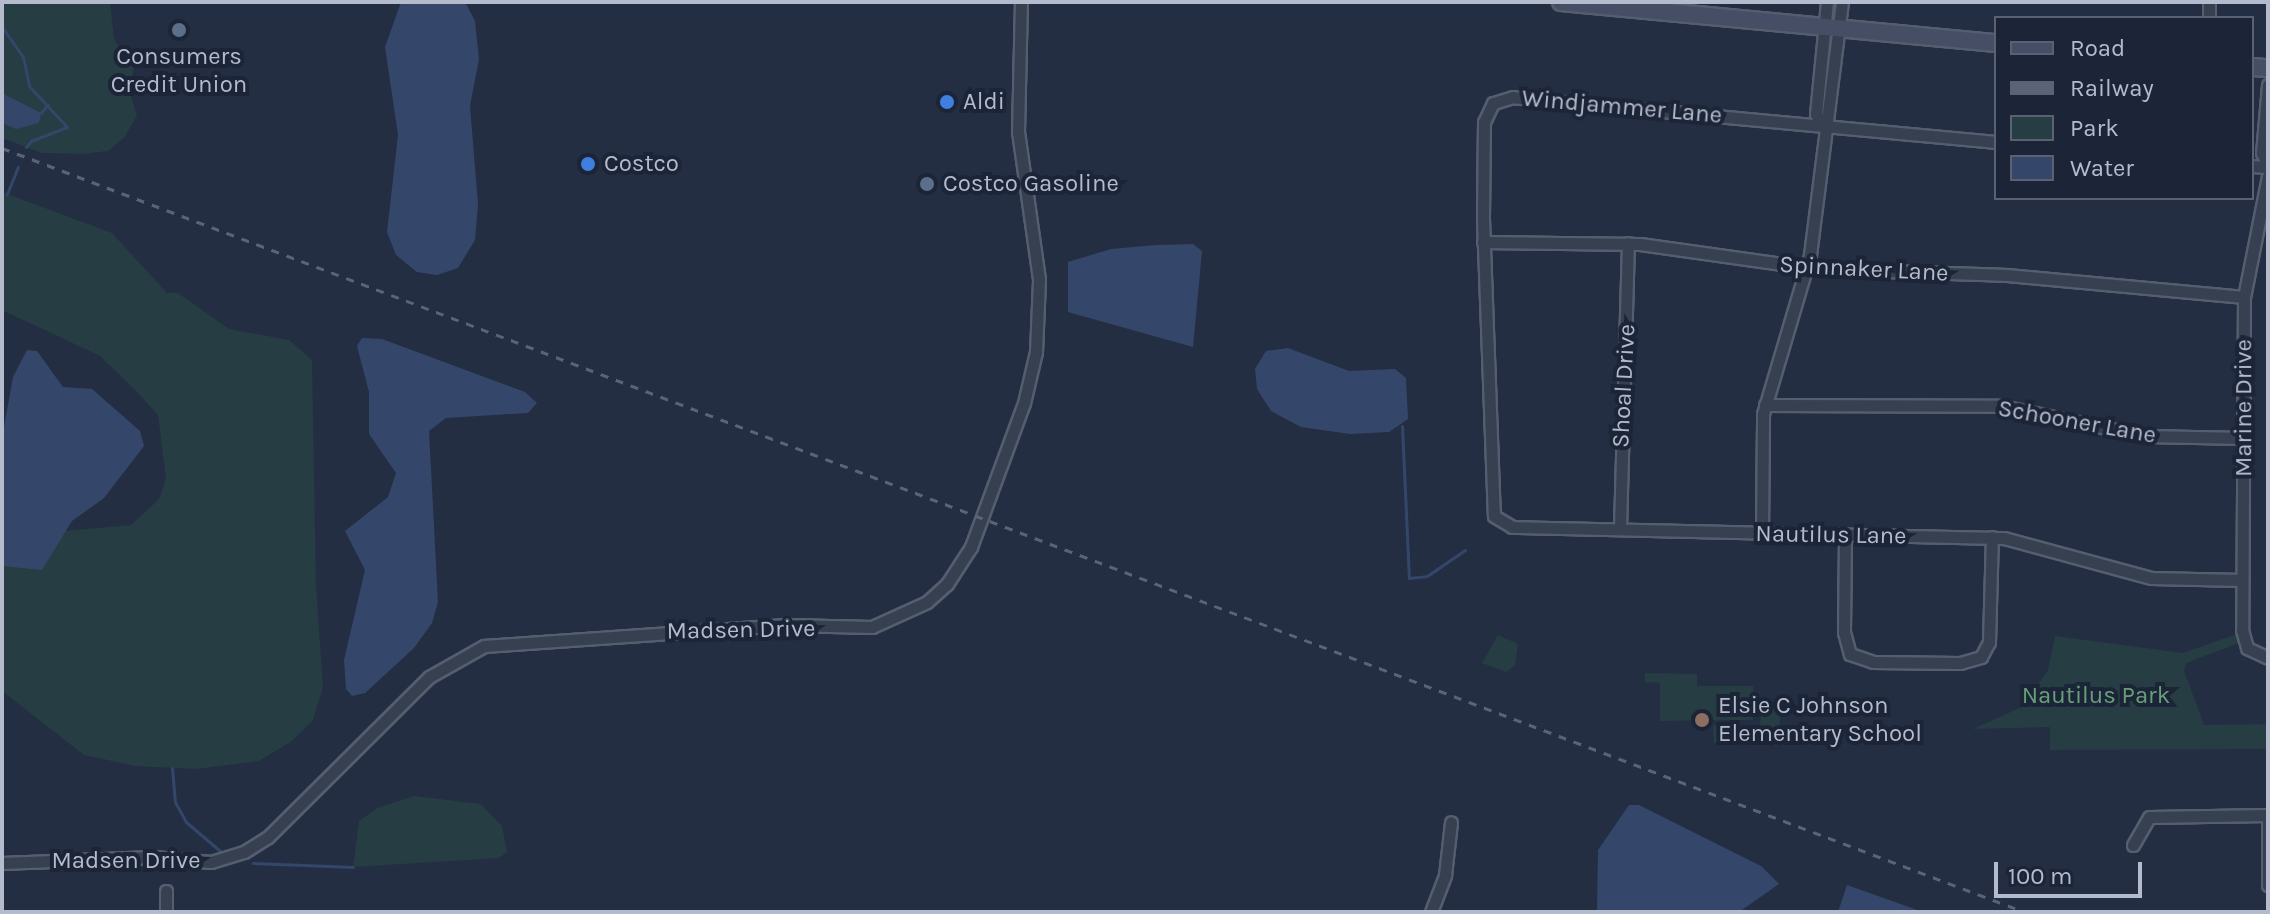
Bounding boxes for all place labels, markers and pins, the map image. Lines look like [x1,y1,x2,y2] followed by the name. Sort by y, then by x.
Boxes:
[170,21,188,39] marker: Consumers Credit Union
[111,43,247,99] place label: Consumers Credit Union
[963,88,1005,116] place label: Aldi
[938,93,956,111] marker: Aldi
[604,150,679,178] place label: Costco
[579,155,597,173] marker: Costco
[943,170,1119,198] place label: Costco Gasoline
[918,175,936,193] marker: Costco Gasoline
[1718,692,1922,748] place label: Elsie C Johnson Elementary School
[1693,711,1711,729] marker: Elsie C Johnson Elementary School

